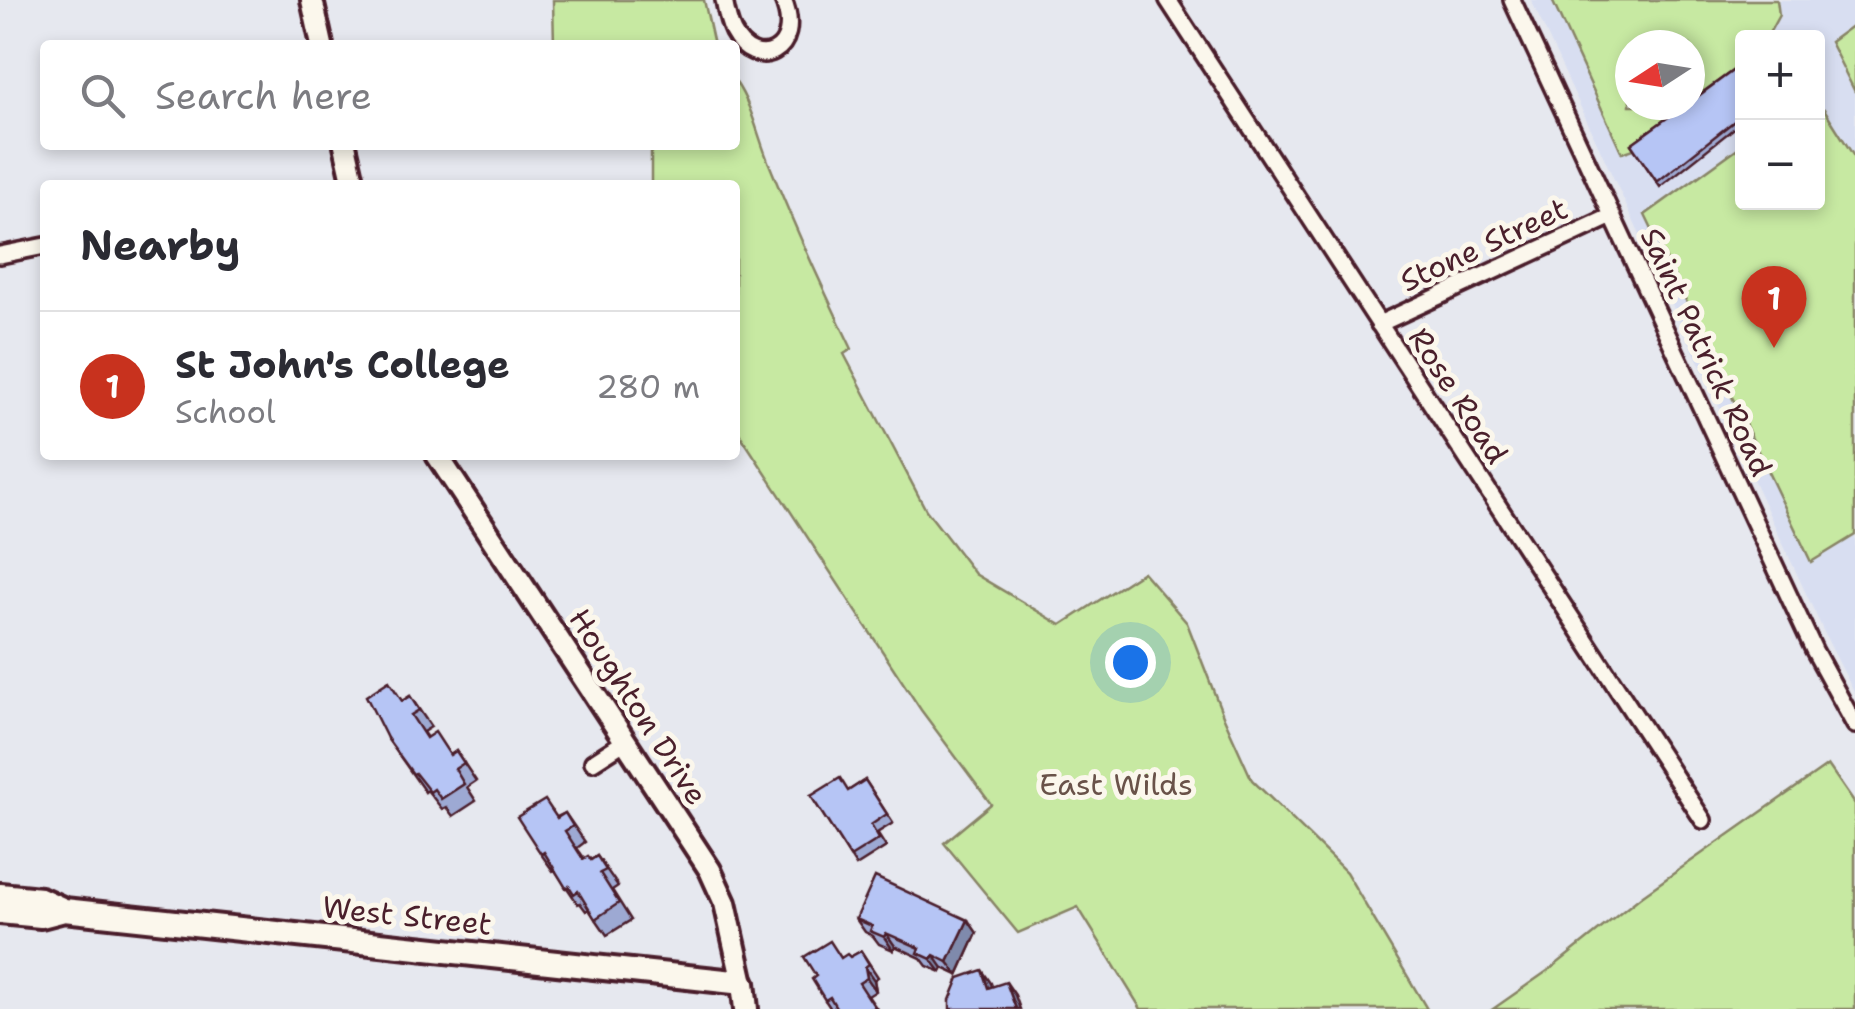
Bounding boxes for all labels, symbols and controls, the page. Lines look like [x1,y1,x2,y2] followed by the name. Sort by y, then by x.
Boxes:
[1615,30,1705,120] north arrow
[1735,30,1825,210] map controls
[1735,30,1825,120] button: +
[40,40,740,150] search box
[75,68,130,123] icon: search
[155,70,372,121] text: Search here
[1735,120,1825,210] button: −
[1393,188,1574,301] street label: Stone Street
[80,217,240,273] text: Nearby
[1631,221,1782,483] street label: Saint Patrick Road
[1742,266,1806,348] pin: 1
[1399,320,1518,472] street label: Rose Road
[175,339,510,390] text: St John's College
[105,365,120,408] text: 1
[596,365,700,408] text: 280 m
[175,390,276,433] text: School
[560,601,717,813] street label: Houghton Drive
[1105,637,1156,688] your location
[1039,764,1193,805] park label: East Wilds
[320,886,494,945] street label: West Street

